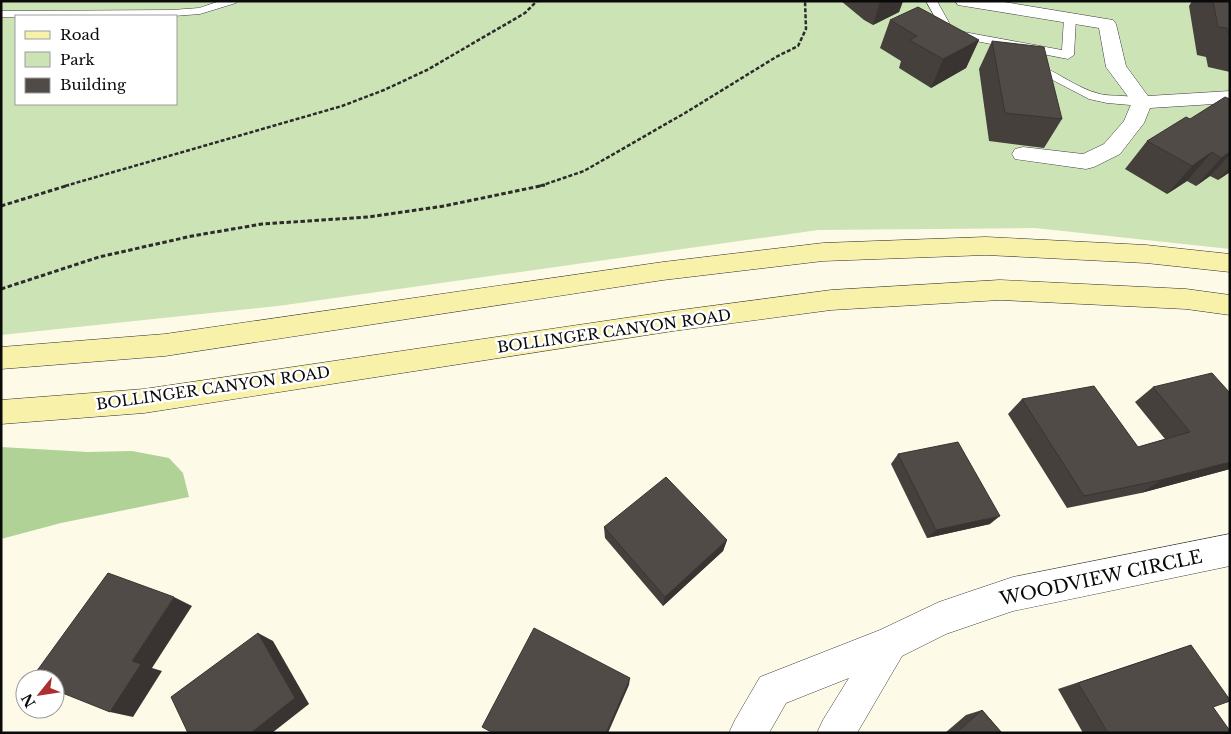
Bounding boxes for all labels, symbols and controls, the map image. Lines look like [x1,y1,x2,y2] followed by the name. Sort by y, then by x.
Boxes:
[15,15,178,105] legend
[60,25,100,44] text: Road
[60,50,96,69] text: Park
[60,75,127,94] text: Building
[496,305,732,357] street label: BOLLINGER CANYON ROAD
[95,362,331,414] street label: BOLLINGER CANYON ROAD
[997,546,1204,610] street label: WOODVIEW CIRCLE
[15,669,65,719] north arrow
[18,690,40,711] text: N

